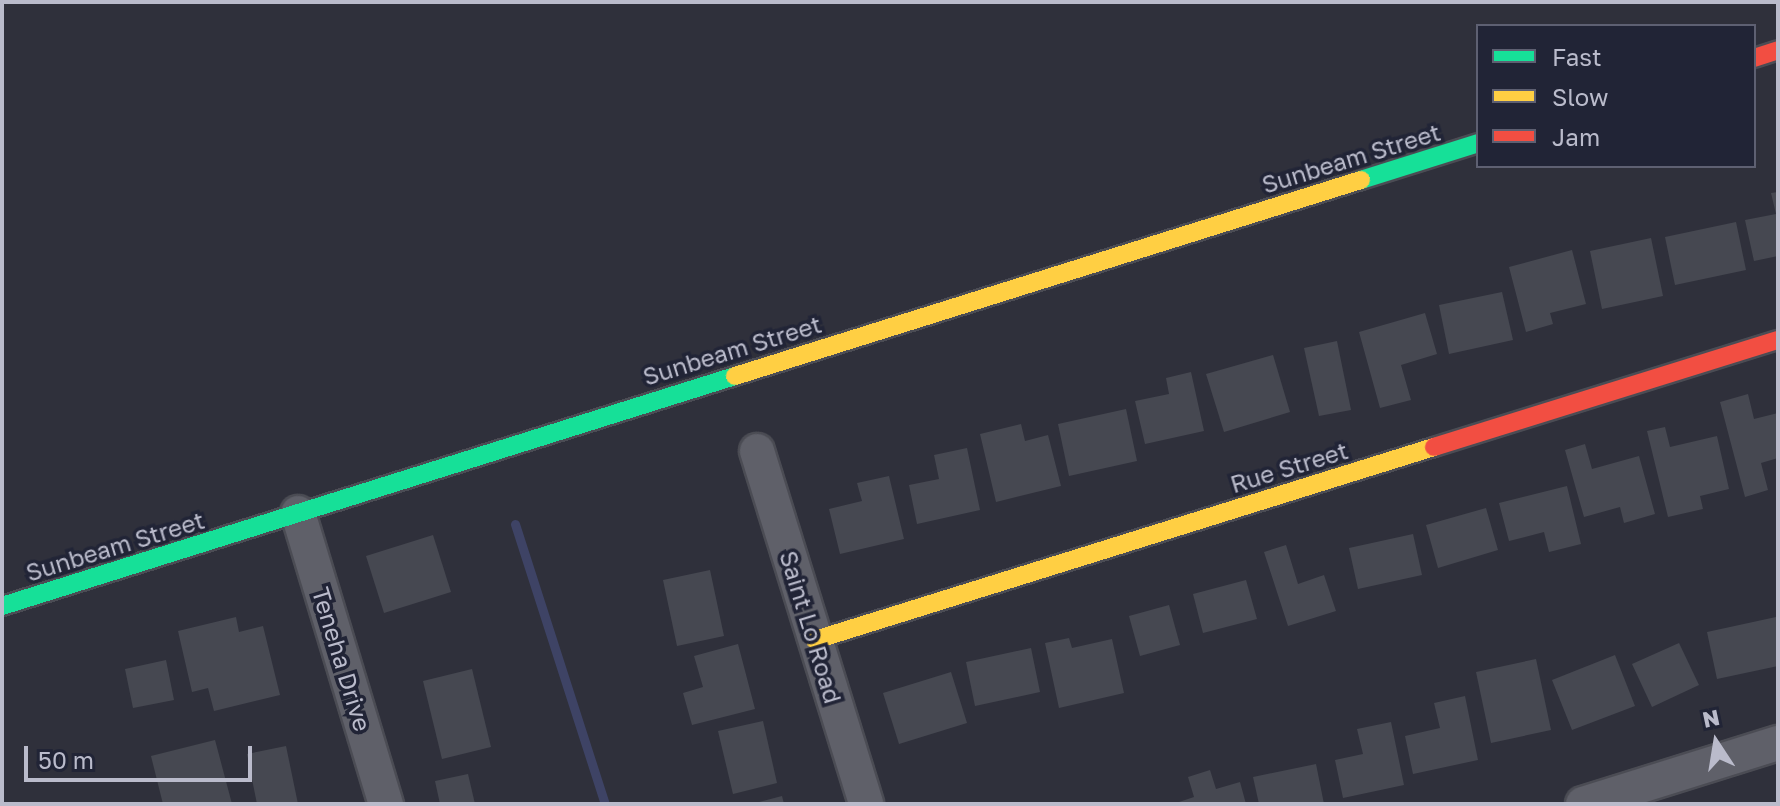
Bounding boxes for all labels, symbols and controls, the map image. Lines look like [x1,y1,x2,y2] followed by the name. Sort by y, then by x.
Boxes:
[1476,24,1756,168] legend
[1552,42,1602,71] text: Fast
[1552,82,1608,111] text: Slow
[1258,117,1444,199] street label: Sunbeam Street
[1552,122,1600,151] text: Jam
[639,309,825,391] street label: Sunbeam Street
[1227,435,1351,499] street label: Rue Street
[22,505,208,587] street label: Sunbeam Street
[774,547,848,707] street label: Saint Lo Road
[306,583,378,735] street label: Teneha Drive
[1676,702,1756,782] north arrow
[1700,703,1722,733] text: N
[28,730,256,780] scale bar
[38,745,94,774] text: 50 m

